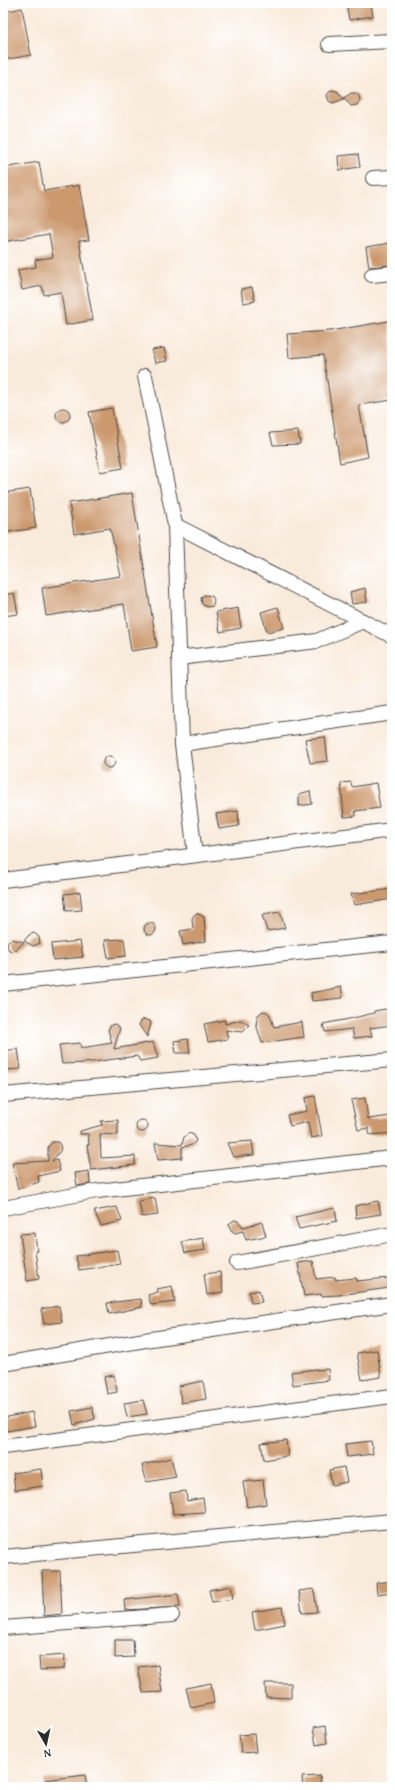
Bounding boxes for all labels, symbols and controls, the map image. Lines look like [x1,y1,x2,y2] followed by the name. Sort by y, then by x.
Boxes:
[26,1724,66,1764] north arrow
[42,1745,52,1762] text: N

